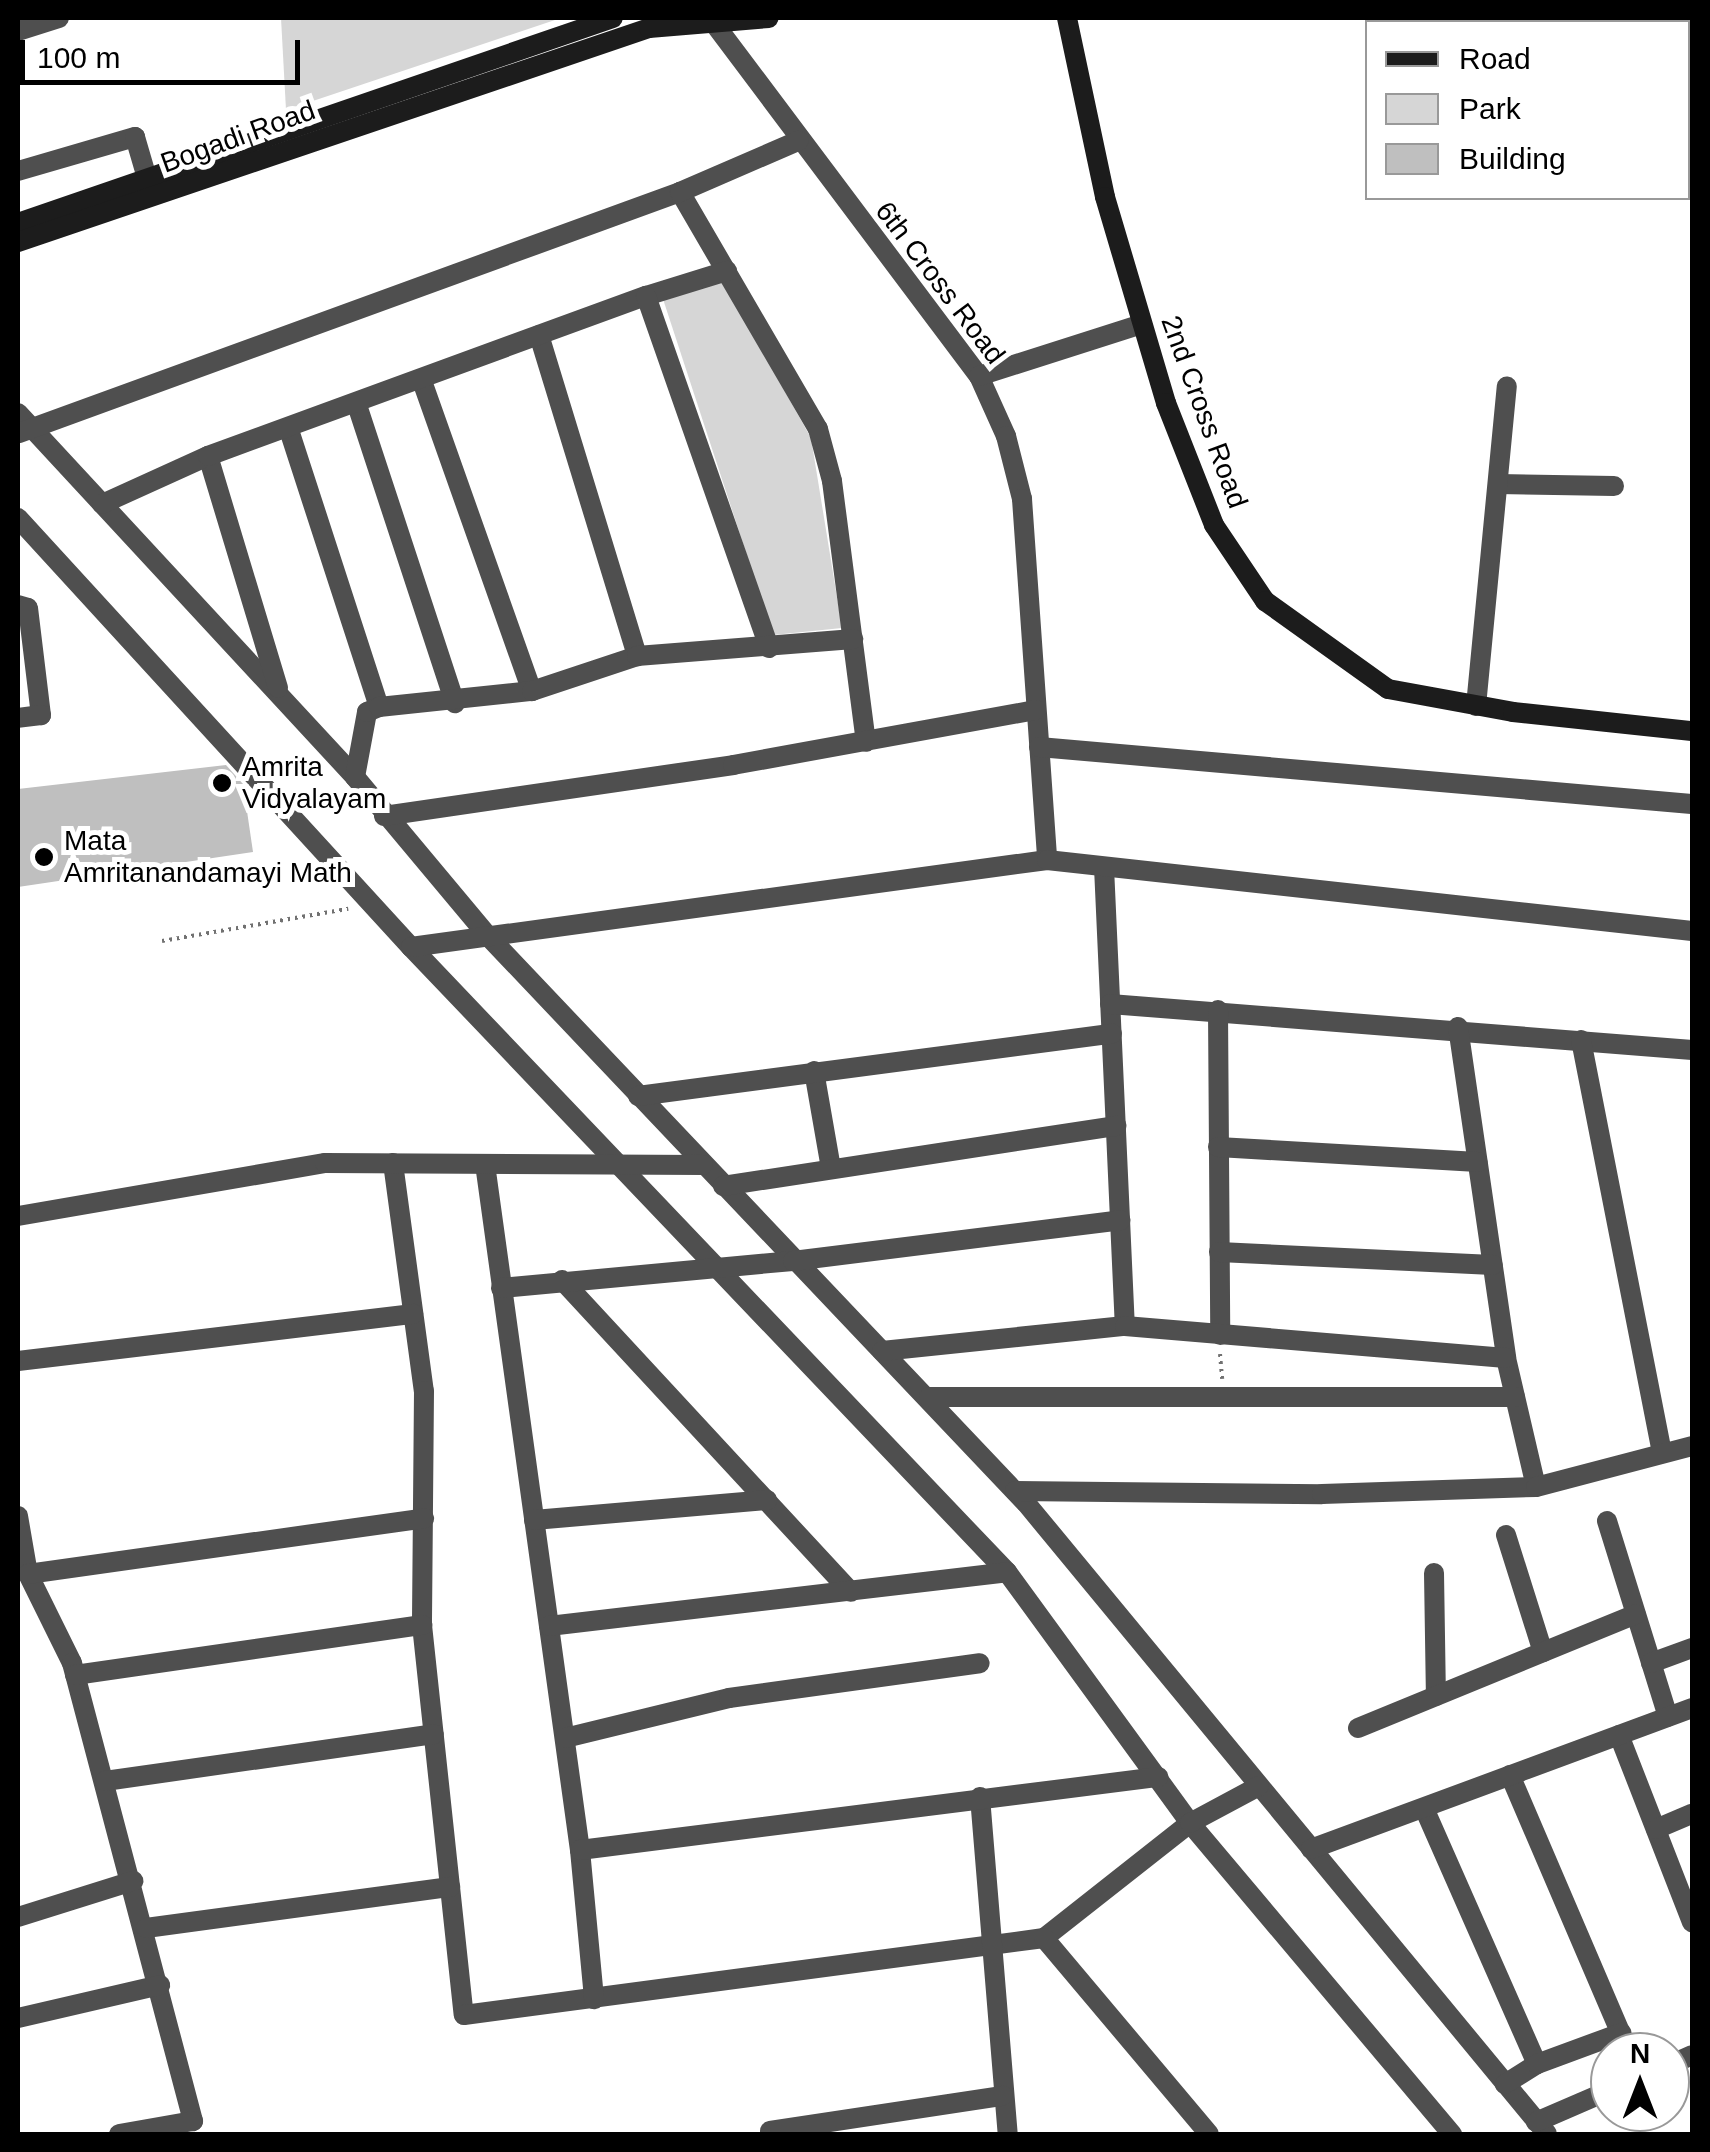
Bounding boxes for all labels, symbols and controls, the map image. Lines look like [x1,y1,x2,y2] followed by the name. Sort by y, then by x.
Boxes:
[25,20,305,82] scale bar
[1365,20,1690,200] legend
[37,41,120,74] text: 100 m
[1459,42,1531,75] text: Road
[1459,92,1521,125] text: Park
[156,94,320,180] street label: Bogadi Road
[1459,142,1566,175] text: Building
[868,195,1012,371] street label: 6th Cross Road
[1154,311,1254,513] street label: 2nd Cross Road
[242,750,386,816] place label: Amrita Vidyalayam
[211,772,233,794] marker: Amrita Vidyalayam
[64,824,352,890] place label: Mata Amritanandamayi Math
[33,846,55,868] marker: Mata Amritanandamayi Math
[1590,2032,1690,2132] north arrow
[1630,2038,1650,2069] text: N

